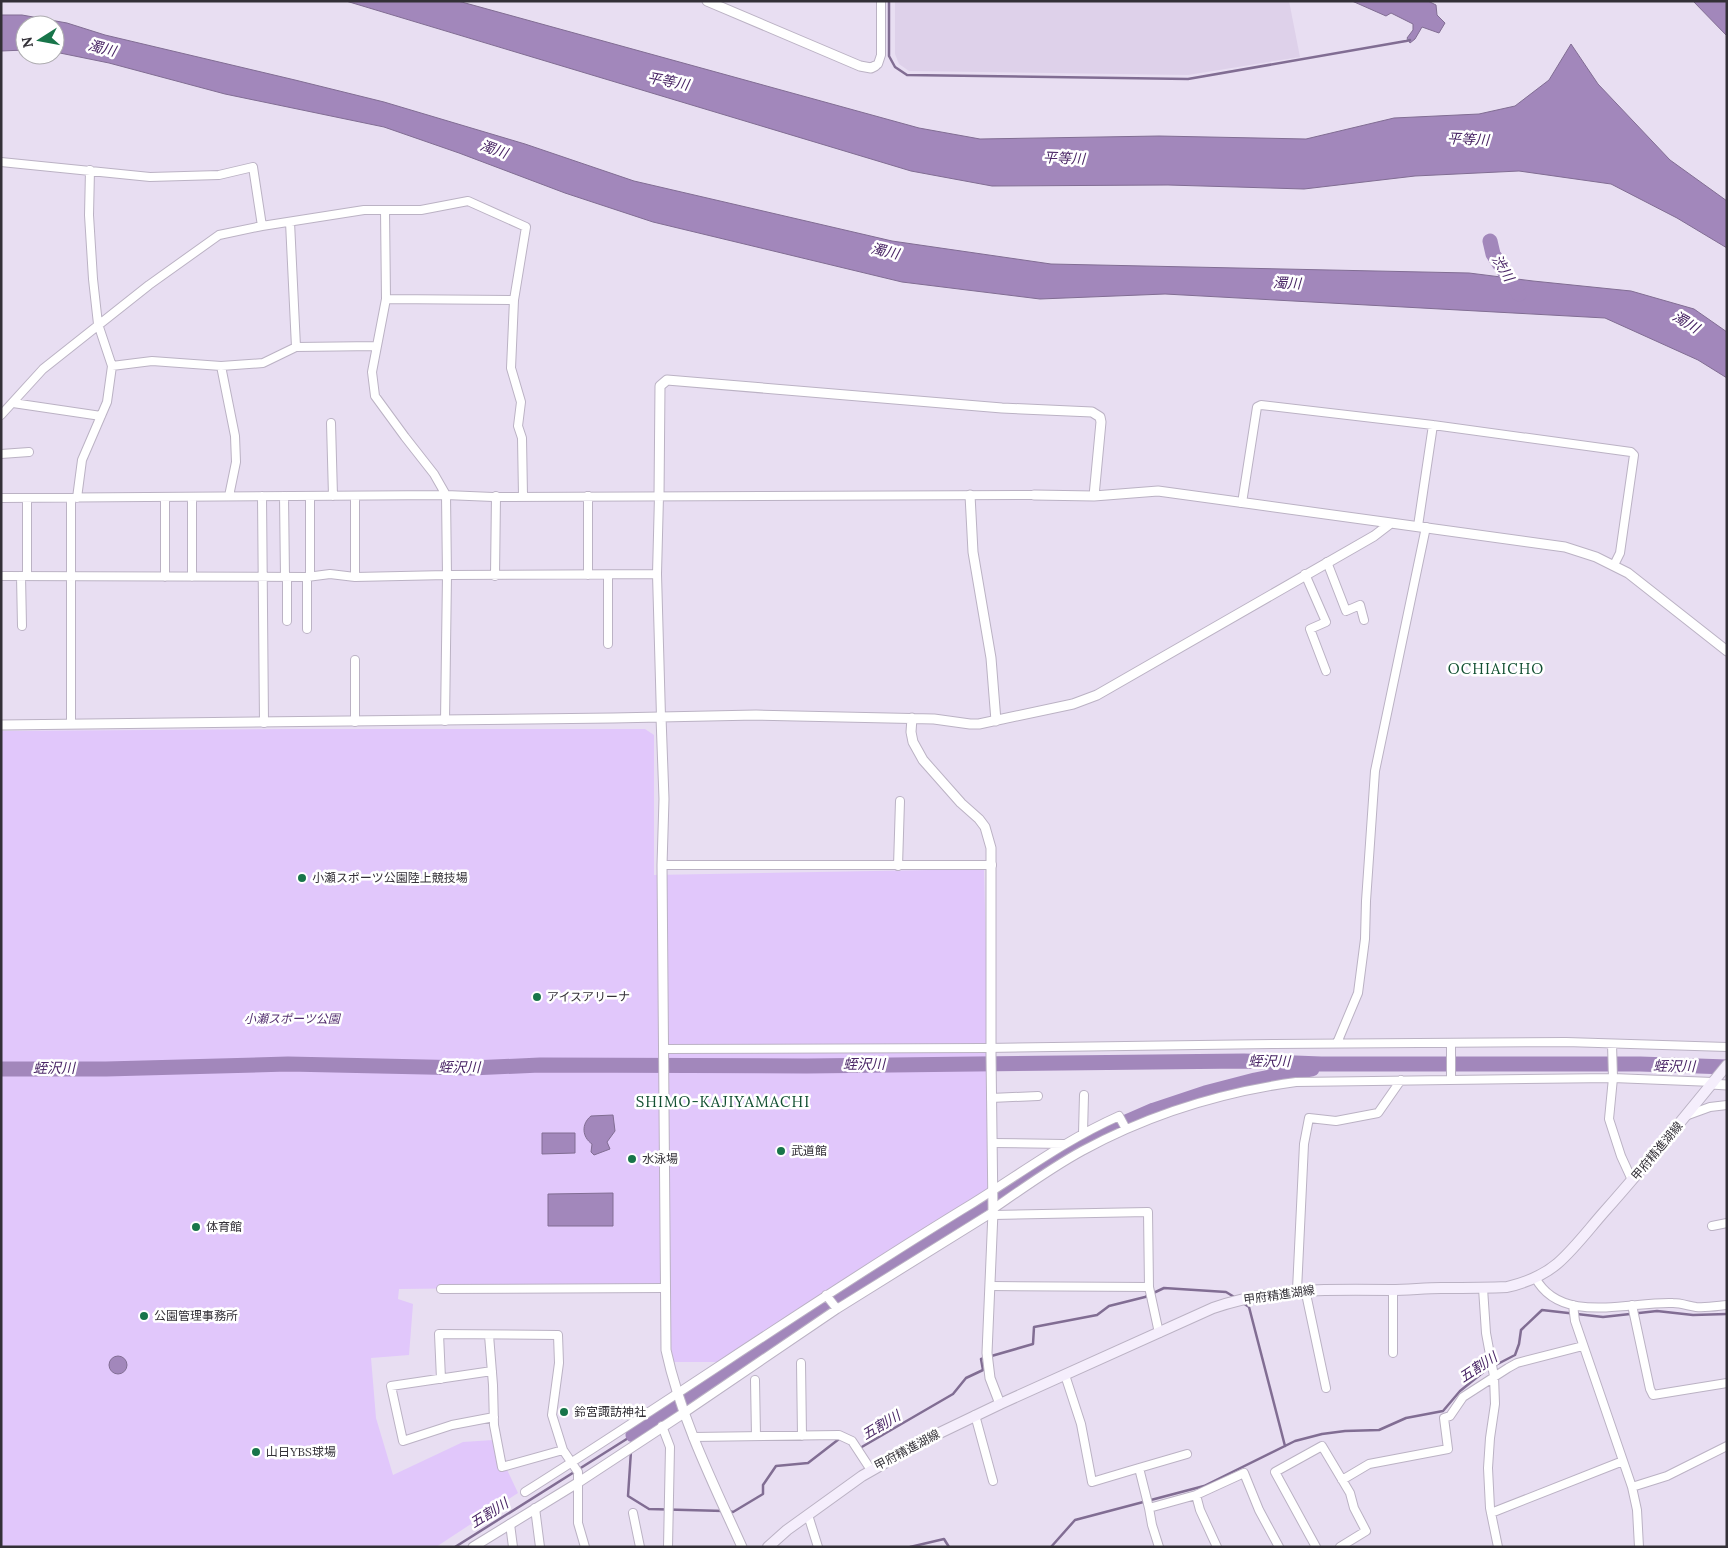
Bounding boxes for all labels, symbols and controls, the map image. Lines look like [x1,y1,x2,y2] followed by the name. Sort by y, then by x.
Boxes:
[15,15,65,65] north arrow
[17,35,37,50] text: N
[86,36,120,61] water label: 濁川
[646,68,692,94] water label: 平等川
[1447,129,1491,149] water label: 平等川
[478,136,512,163] water label: 濁川
[1043,148,1087,168] water label: 平等川
[869,239,903,263] water label: 濁川
[1488,251,1519,286] water label: 渋川
[1273,274,1303,293] water label: 濁川
[1669,307,1704,338] water label: 濁川
[1448,659,1544,678] district label: OCHIAICHO
[312,870,468,885] place label: 小瀬スポーツ公園陸上競技場
[296,872,308,884] marker: 小瀬スポーツ公園陸上競技場
[547,989,630,1004] place label: アイスアリーナ
[531,991,543,1003] marker: アイスアリーナ
[244,1011,342,1026] park label: 小瀬スポーツ公園
[1248,1052,1292,1070] water label: 蛭沢川
[843,1055,887,1073] water label: 蛭沢川
[1653,1057,1697,1075] water label: 蛭沢川
[438,1058,482,1076] water label: 蛭沢川
[33,1059,77,1077] water label: 蛭沢川
[636,1092,810,1111] district label: SHIMO-KAJIYAMACHI
[1628,1118,1686,1183] street label: 甲府精進湖線
[791,1143,827,1158] place label: 武道館
[775,1145,787,1157] marker: 武道館
[642,1151,678,1166] place label: 水泳場
[626,1153,638,1165] marker: 水泳場
[206,1219,242,1234] place label: 体育館
[190,1221,202,1233] marker: 体育館
[1242,1282,1316,1307] street label: 甲府精進湖線
[154,1308,238,1323] place label: 公園管理事務所
[138,1310,150,1322] marker: 公園管理事務所
[1455,1347,1502,1386] water label: 五割川
[574,1404,646,1419] place label: 鈴宮諏訪神社
[858,1405,905,1444] water label: 五割川
[558,1406,570,1418] marker: 鈴宮諏訪神社
[871,1426,942,1473] street label: 甲府精進湖線
[266,1444,336,1459] place label: 山日YBS球場
[250,1446,262,1458] marker: 山日YBS球場
[466,1493,513,1532] water label: 五割川

